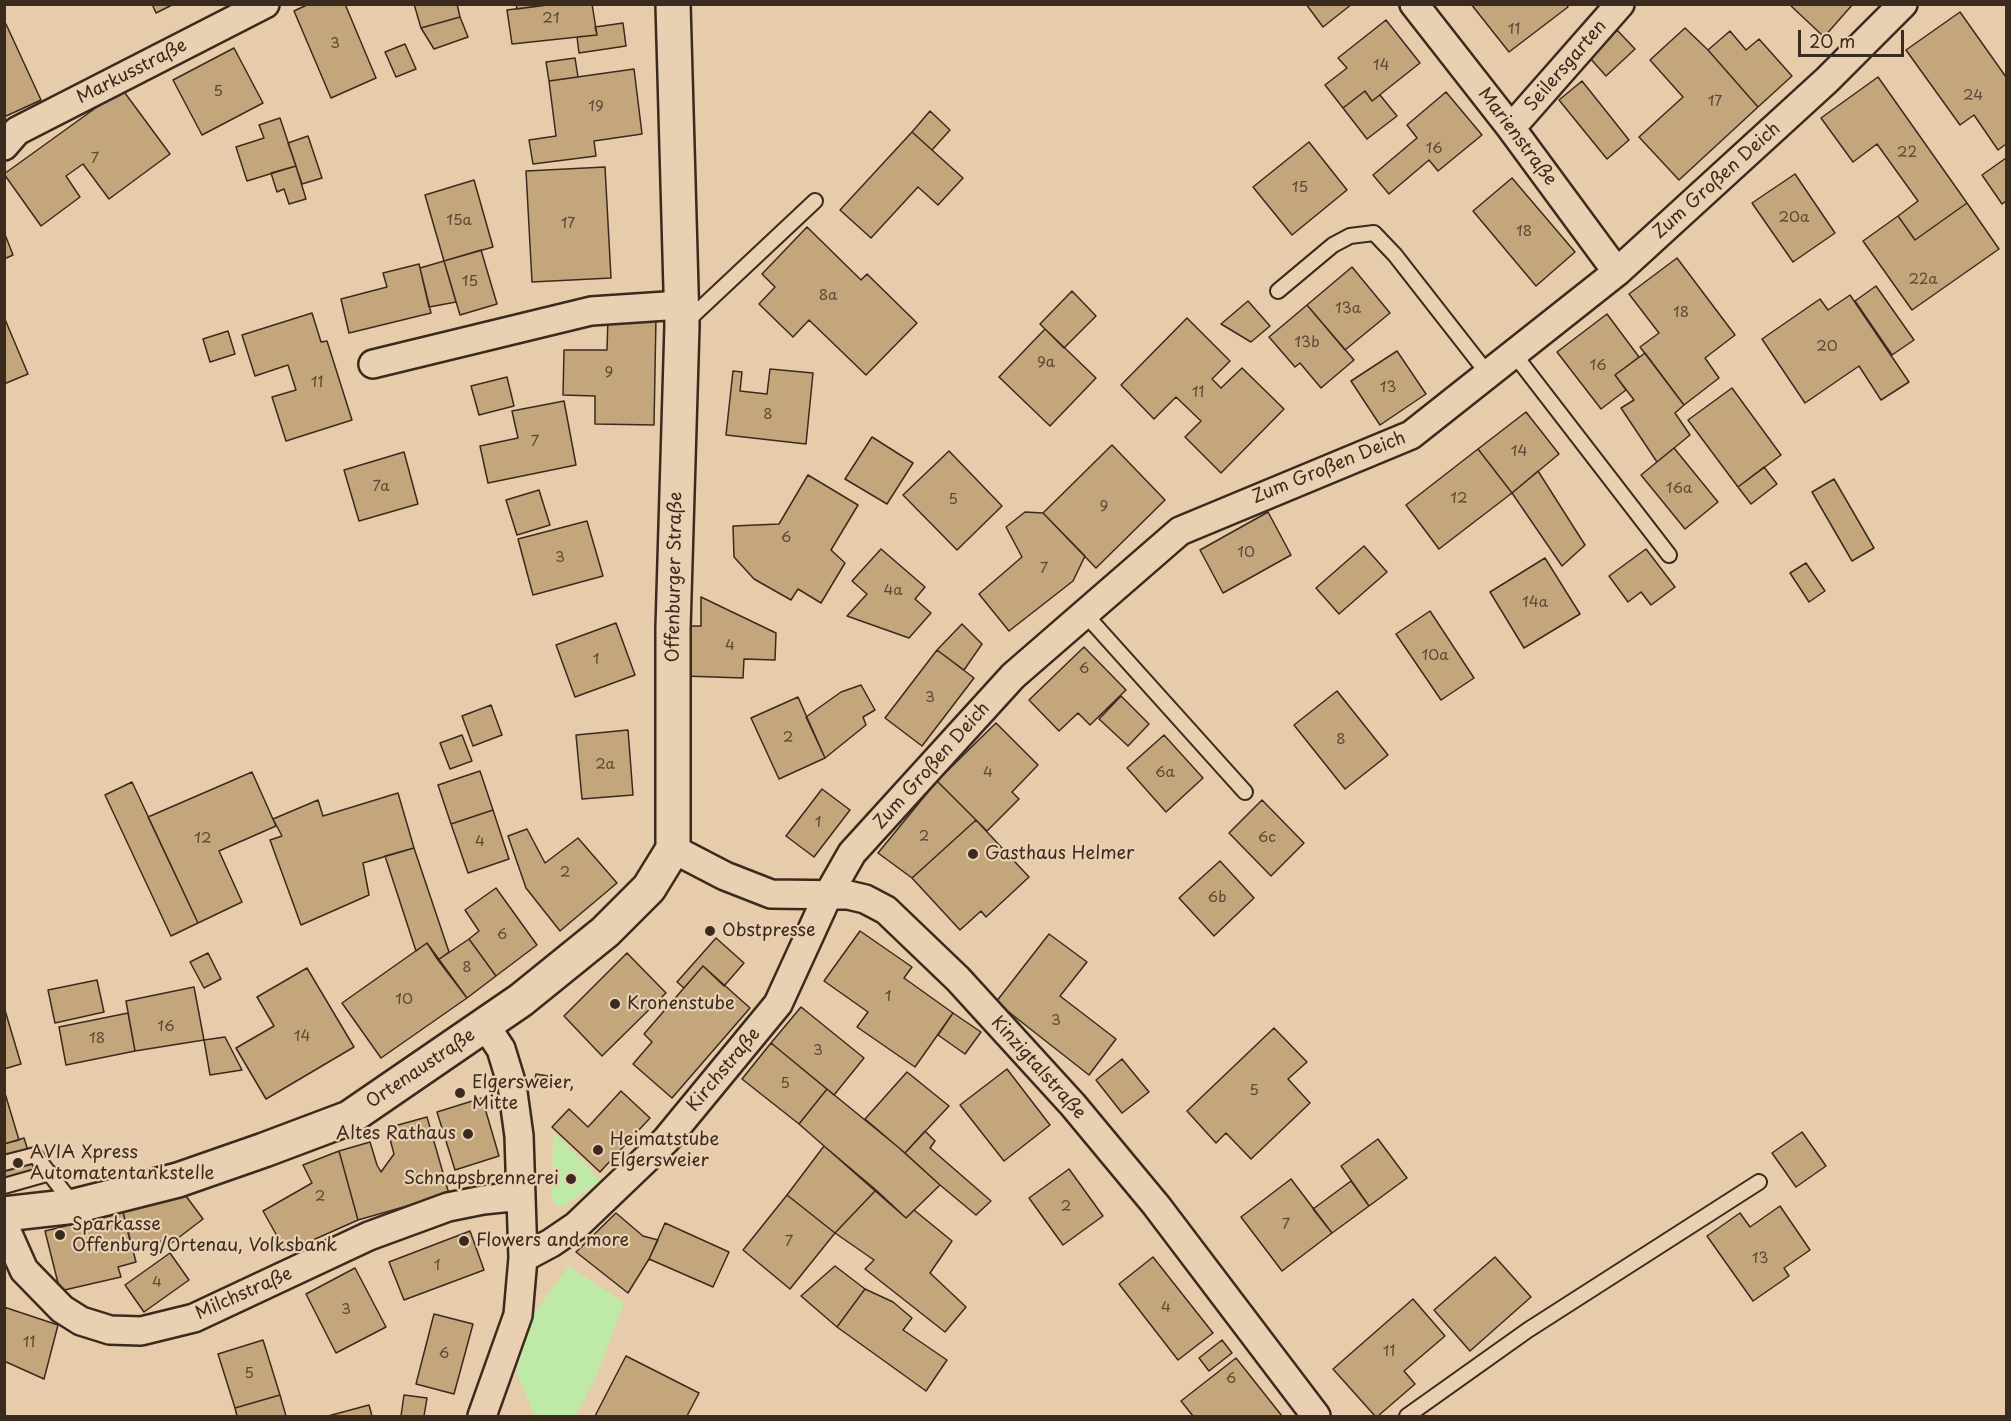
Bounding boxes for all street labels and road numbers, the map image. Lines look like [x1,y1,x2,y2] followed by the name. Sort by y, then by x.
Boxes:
[1521,16,1611,116] street label: Seilersgarten
[73,35,191,109] street label: Markusstraße
[1473,84,1561,190] street label: Marienstraße
[1649,118,1785,244] street label: Zum Großen Deich
[1249,427,1409,509] street label: Zum Großen Deich
[663,491,687,663] street label: Offenburger Straße
[869,698,995,834] street label: Zum Großen Deich
[986,1012,1090,1124] street label: Kinzigtalstraße
[683,1024,765,1116] street label: Kirchstraße
[362,1025,480,1113] street label: Ortenaustraße
[192,1263,296,1325] street label: Milchstraße

